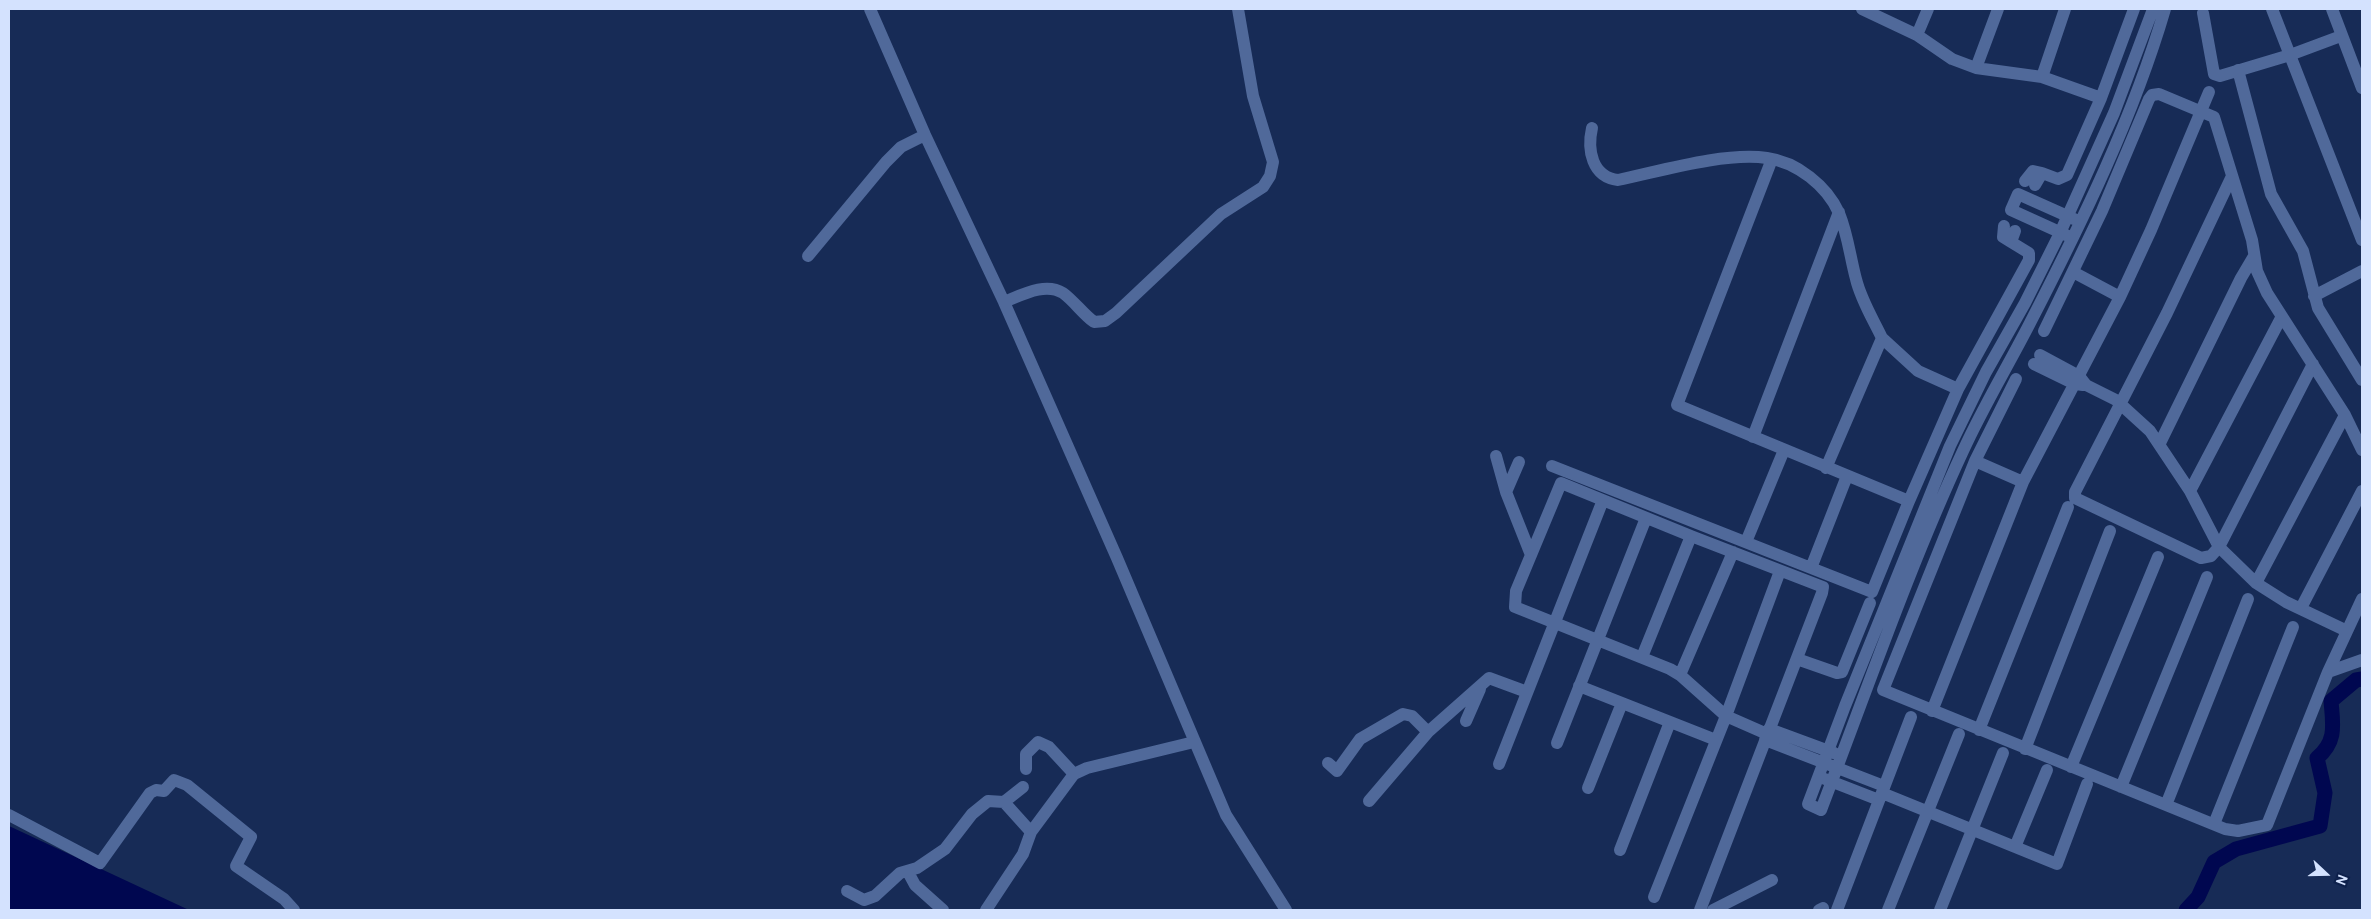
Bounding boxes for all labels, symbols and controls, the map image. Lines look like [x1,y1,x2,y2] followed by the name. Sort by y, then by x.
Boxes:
[2301,849,2351,899] north arrow
[2331,872,2350,887] text: N

